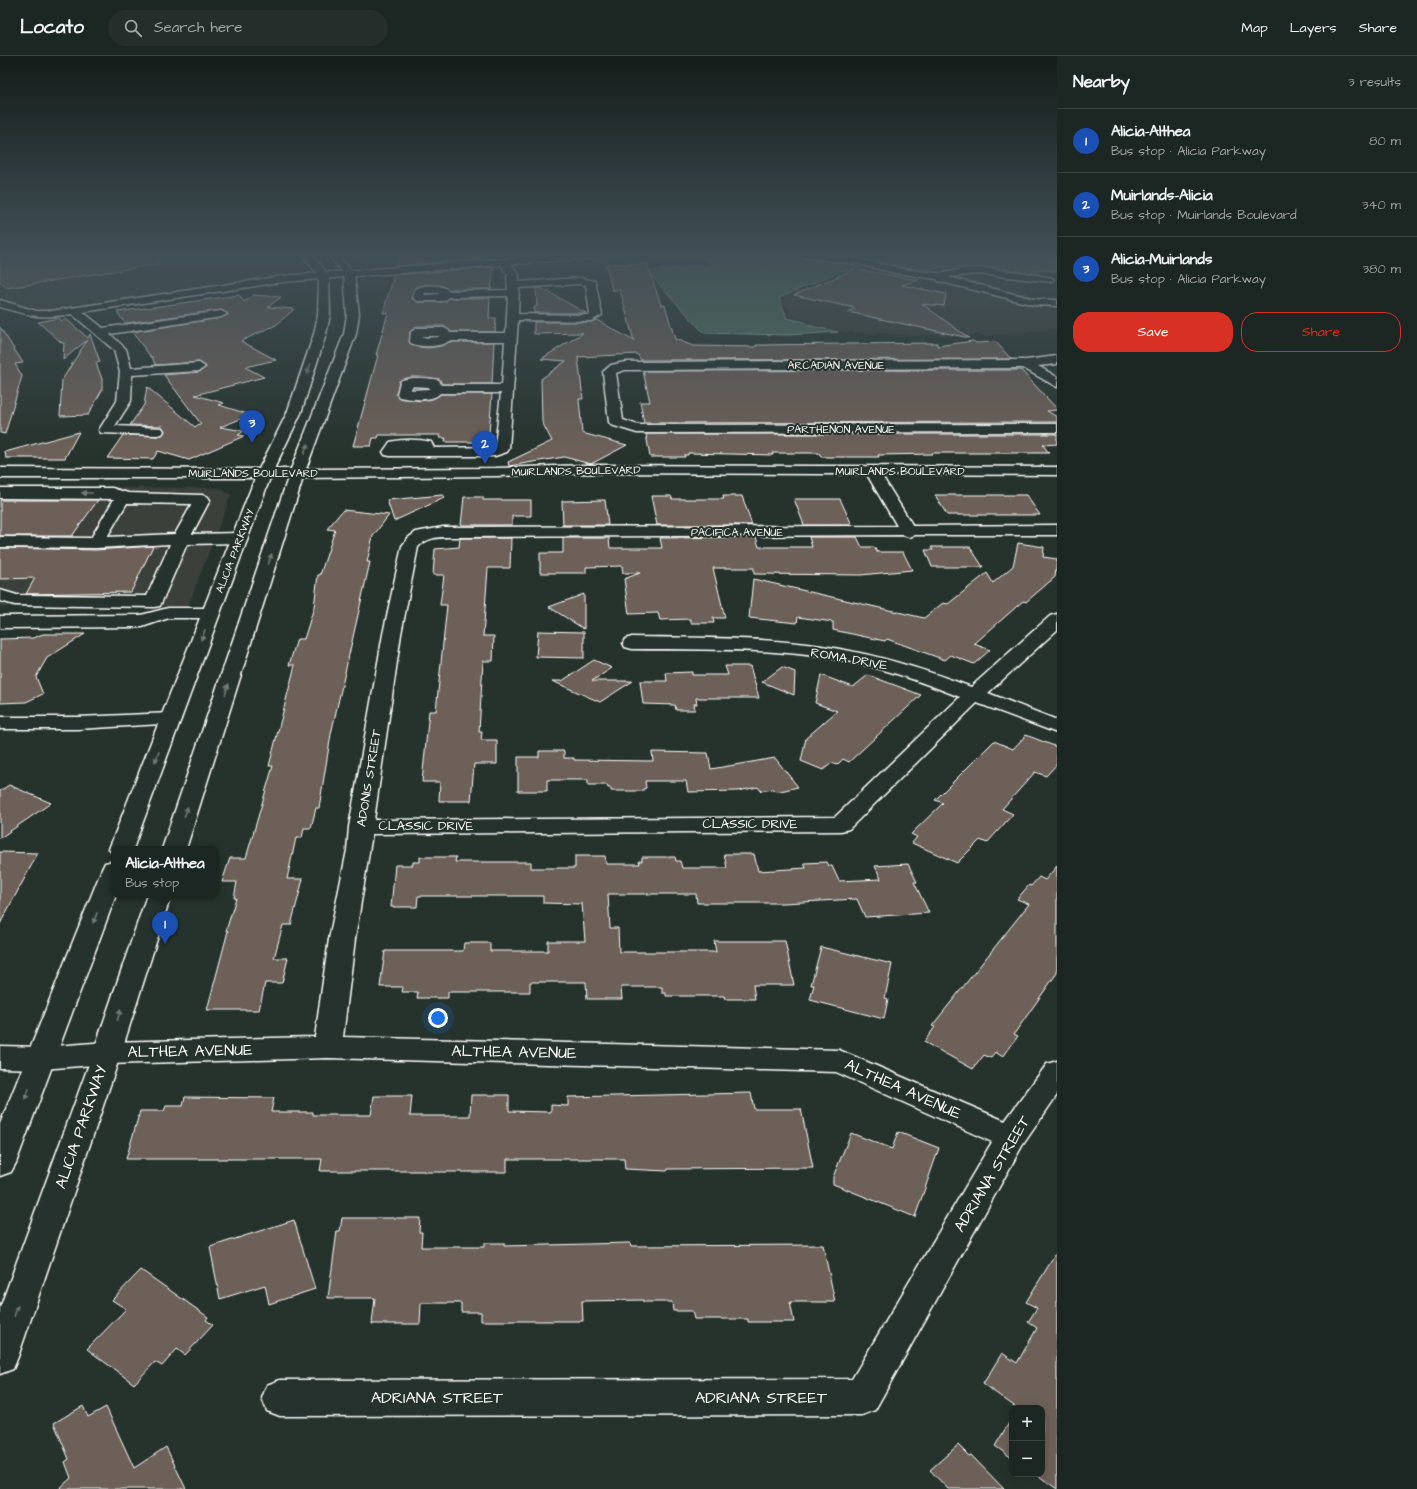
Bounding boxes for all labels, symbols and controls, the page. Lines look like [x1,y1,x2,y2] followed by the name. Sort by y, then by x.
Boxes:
[108,10,388,46] search box
[20,14,84,41] text: Locato
[122,17,144,39] icon: search
[154,17,242,38] text: Search here
[1241,18,1268,38] text: Map
[1290,18,1337,38] text: Layers
[1359,18,1397,38] text: Share
[1073,70,1130,94] text: Nearby
[1348,73,1401,91] text: 3 results
[1111,121,1191,142] text: Alicia-Althea
[1085,132,1087,150] text: 1
[1369,132,1401,150] text: 80 m
[1111,142,1266,160] text: Bus stop · Alicia Parkway
[1111,185,1213,206] text: Muirlands-Alicia
[1082,196,1090,214] text: 2
[1362,196,1401,214] text: 340 m
[1111,206,1297,224] text: Bus stop · Muirlands Boulevard
[1111,249,1213,270] text: Alicia-Muirlands
[1083,260,1089,278] text: 3
[1362,260,1401,278] text: 380 m
[1111,270,1266,288] text: Bus stop · Alicia Parkway
[1073,312,1233,352] button: Save
[1241,312,1401,352] button: Share
[788,358,885,373] street label: ARCADIAN AVENUE
[305,363,311,375] one-way arrow
[239,410,265,443] pin: 3
[787,422,895,437] street label: PARTHENON AVENUE
[472,431,498,464] pin: 2
[304,442,310,454] one-way arrow
[511,462,641,480] street label: MUIRLANDS BOULEVARD
[835,464,965,479] street label: MUIRLANDS BOULEVARD
[188,466,318,481] street label: MUIRLANDS BOULEVARD
[80,490,93,496] one-way arrow
[212,507,258,595] street label: ALICIA PARKWAY
[691,525,784,540] street label: PACIFICA AVENUE
[267,552,273,564] one-way arrow
[199,630,205,642] one-way arrow
[809,643,889,675] street label: ROMA DRIVE
[224,682,230,694] one-way arrow
[352,727,386,828] street label: ADONIS STREET
[153,751,159,763] one-way arrow
[184,806,190,818] one-way arrow
[702,815,798,833] street label: CLASSIC DRIVE
[378,817,474,835] street label: CLASSIC DRIVE
[111,846,219,898] popup
[125,853,205,874] text: Alicia-Althea
[125,874,179,892] text: Bus stop
[152,911,178,944] pin: 1
[92,913,98,925] one-way arrow
[428,1008,448,1028] your location
[116,1009,122,1021] one-way arrow
[127,1039,253,1063] street label: ALTHEA AVENUE
[451,1040,577,1064] street label: ALTHEA AVENUE
[841,1053,965,1125] street label: ALTHEA AVENUE
[50,1062,113,1192] street label: ALICIA PARKWAY
[24,1089,30,1101] one-way arrow
[949,1112,1035,1236] street label: ADRIANA STREET
[13,1305,19,1317] one-way arrow
[371,1387,503,1409] street label: ADRIANA STREET
[695,1387,827,1409] street label: ADRIANA STREET
[1009,1405,1045,1477] map controls
[1009,1405,1045,1441] button: +
[1009,1441,1045,1477] button: −

